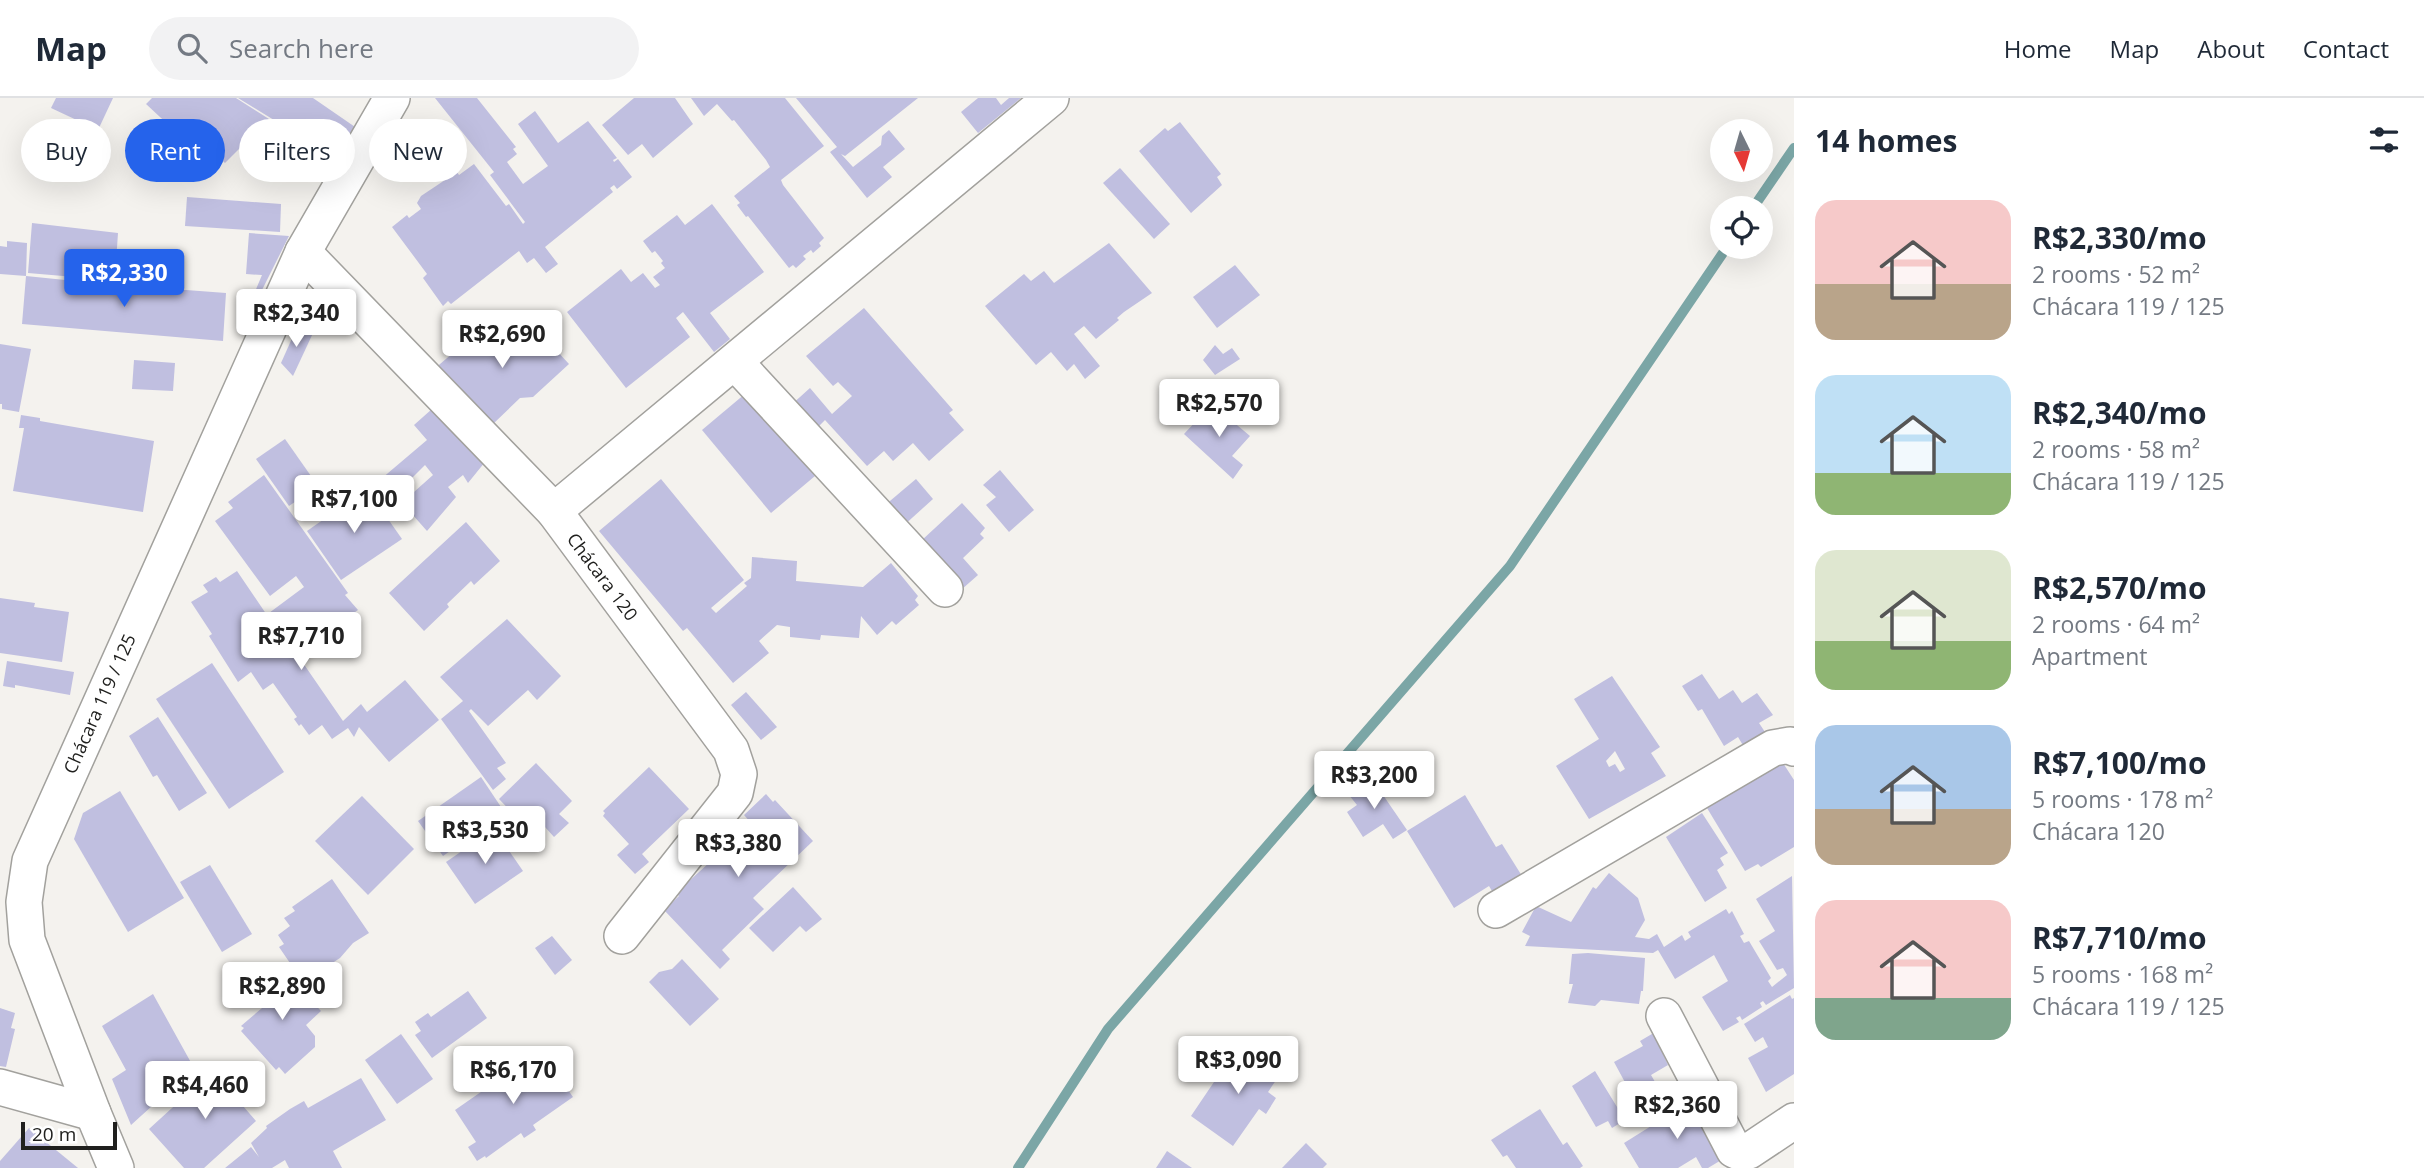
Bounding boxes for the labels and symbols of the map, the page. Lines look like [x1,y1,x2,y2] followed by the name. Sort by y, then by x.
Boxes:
[1710,119,1773,182] north arrow
[59,250,189,309] pin: R$2,330
[231,289,361,349] pin: R$2,340
[437,310,567,370] pin: R$2,690
[1154,380,1284,439] pin: R$2,570
[289,476,419,535] pin: R$7,100
[562,528,644,625] street label: Chácara 120
[236,612,366,672] pin: R$7,710
[57,630,141,777] street label: Chácara 119 / 125
[1309,752,1439,811] pin: R$3,200
[420,806,550,866] pin: R$3,530
[673,820,803,879] pin: R$3,380
[217,962,347,1022] pin: R$2,890
[1173,1037,1303,1096] pin: R$3,090
[448,1046,578,1106] pin: R$6,170
[140,1062,270,1121] pin: R$4,460
[1612,1082,1742,1141] pin: R$2,360
[21,1119,117,1151] scale bar

